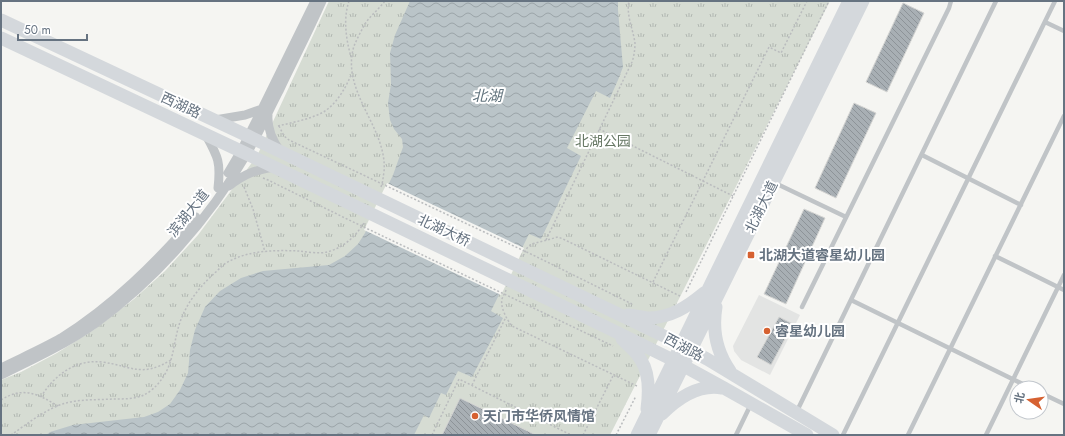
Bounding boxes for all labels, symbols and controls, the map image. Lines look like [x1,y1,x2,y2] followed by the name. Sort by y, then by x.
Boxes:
[18,16,87,42] scale bar
[24,21,51,39] text: 50 m
[472,85,504,107] water label: 北湖
[158,87,204,123] street label: 西湖路
[575,131,631,151] park label: 北湖公园
[740,177,782,237] street label: 北湖大道
[163,185,213,241] street label: 滨湖大道
[414,209,474,251] street label: 北湖大桥
[759,245,885,265] place label: 北湖大道睿星幼儿园
[746,250,756,260] marker: 北湖大道睿星幼儿园
[775,321,845,341] place label: 睿星幼儿园
[762,326,772,336] marker: 睿星幼儿园
[661,328,707,366] street label: 西湖路
[1009,380,1049,420] north arrow
[1010,391,1028,405] text: 北
[483,406,595,426] place label: 天门市华侨风情馆
[470,411,480,421] marker: 天门市华侨风情馆

